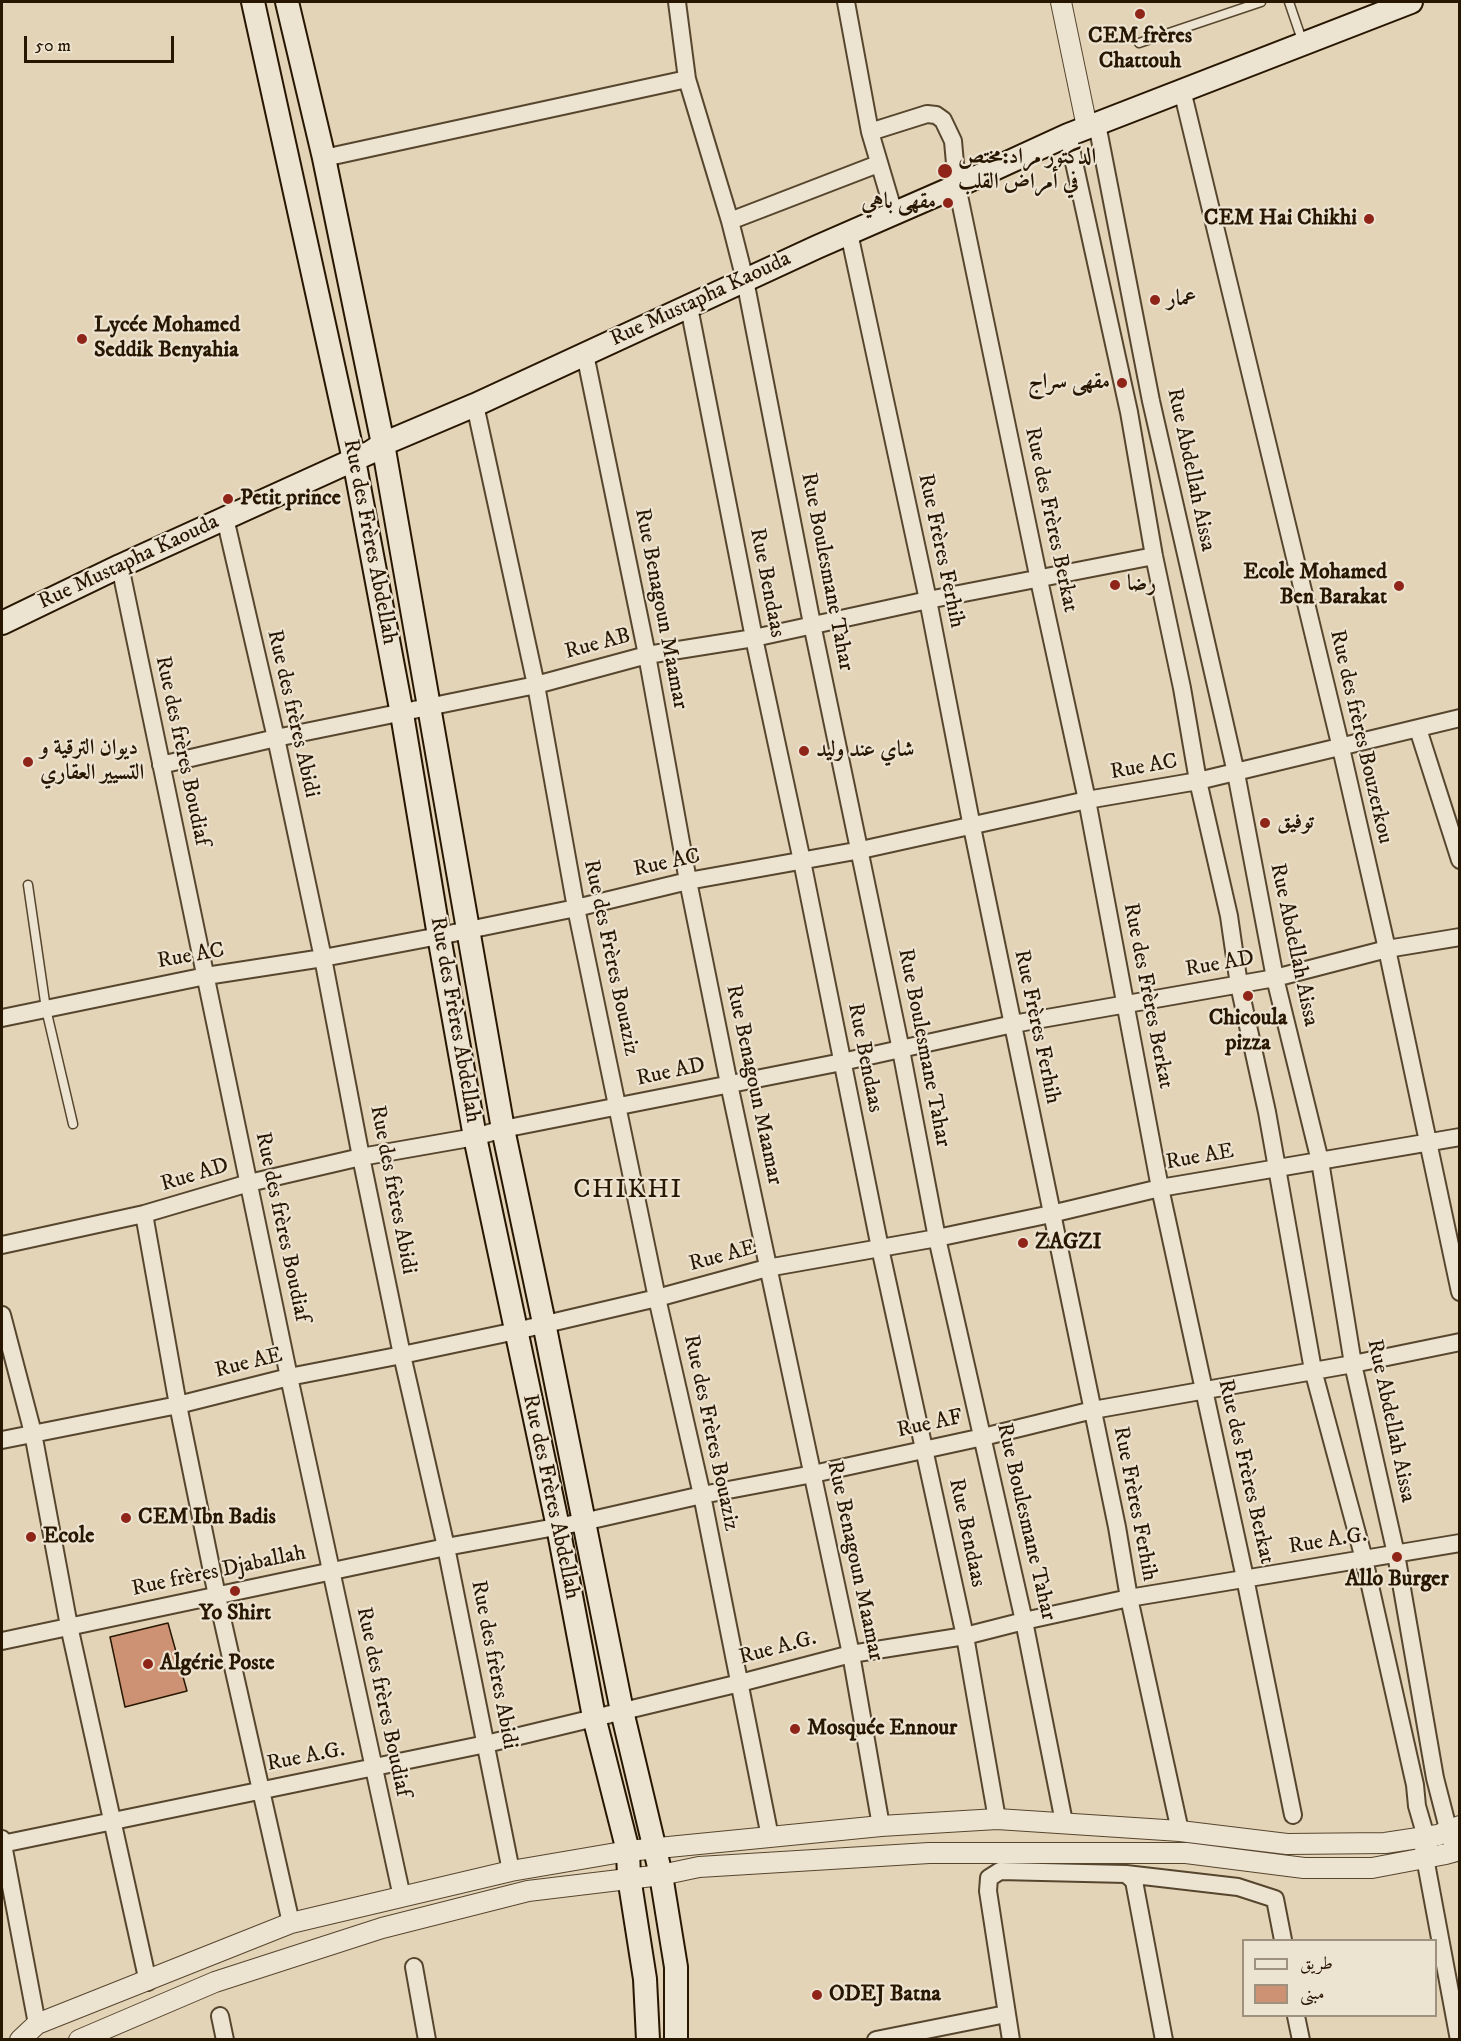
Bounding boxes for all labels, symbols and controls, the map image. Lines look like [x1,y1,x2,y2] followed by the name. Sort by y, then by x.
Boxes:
[1133,7,1147,21] marker: CEM frères Chattouh
[27,24,177,62] scale bar
[1088,24,1192,76] place label: CEM frères Chattouh
[35,35,71,57] text: 50 m
[958,145,1096,196] place label: الدكتور مراد:مختص في أمراض القلب
[936,162,954,180] marker: الدكتور مراد:مختص في أمراض القلب
[861,190,936,216] place label: مقهى باهي
[941,196,955,210] marker: مقهى باهي
[1204,206,1357,232] place label: CEM Hai Chikhi
[1362,212,1376,226] marker: CEM Hai Chikhi
[607,247,795,353] street label: Rue Mustapha Kaouda
[1167,287,1196,313] place label: عمار
[1148,293,1162,307] marker: عمار
[94,313,240,364] place label: Lycée Mohamed Seddik Benyahia
[75,332,89,346] marker: Lycée Mohamed Seddik Benyahia
[1028,370,1110,396] place label: مقهى سراج
[1115,376,1129,390] marker: مقهى سراج
[1160,386,1220,554] street label: Rue Abdellah Aissa
[1017,425,1083,615] street label: Rue des Frères Berkat
[336,437,402,647] street label: Rue des Frères Abdellah
[794,471,858,673] street label: Rue Boulesmane Tahar
[911,471,969,631] street label: Rue Frères Ferhih
[240,486,341,512] place label: Petit prince
[221,492,235,506] marker: Petit prince
[628,506,692,712] street label: Rue Benagoun Maamar
[35,510,223,616] street label: Rue Mustapha Kaouda
[742,526,790,640] street label: Rue Bendaas
[1243,560,1387,612] place label: Ecole Mohamed Ben Barakat
[1127,572,1156,598] place label: رضا
[1108,578,1122,592] marker: رضا
[1392,579,1406,593] marker: Ecole Mohamed Ben Barakat
[562,624,634,666] street label: Rue AB
[260,627,324,801] street label: Rue des frères Abidi
[1323,627,1397,847] street label: Rue des frères Bouzerkou
[148,654,214,848] street label: Rue des frères Boudiaf
[40,736,144,788] place label: ديوان الترقية و التسيير العقاري
[816,738,914,764] place label: شاي عند وليد
[797,744,811,758] marker: شاي عند وليد
[1108,749,1180,787] street label: Rue AC
[21,755,35,769] marker: ديوان الترقية و التسيير العقاري
[1277,810,1314,836] place label: توفيق
[1258,816,1272,830] marker: توفيق
[631,844,703,884] street label: Rue AC
[576,858,644,1058] street label: Rue des Frères Bouaziz
[1263,861,1323,1029] street label: Rue Abdellah Aissa
[1116,901,1178,1091] street label: Rue des Frères Berkat
[423,915,485,1125] street label: Rue des Frères Abdellah
[155,938,227,976] street label: Rue AC
[1183,946,1257,984] street label: Rue AD
[891,947,955,1149] street label: Rue Boulesmane Tahar
[1007,947,1065,1107] street label: Rue Frères Ferhih
[719,982,787,1188] street label: Rue Benagoun Maamar
[1241,989,1255,1003] marker: Chicoula pizza
[840,1001,888,1115] street label: Rue Bendaas
[1209,1006,1287,1058] place label: Chicoula pizza
[634,1053,708,1093] street label: Rue AD
[363,1103,421,1277] street label: Rue des frères Abidi
[248,1130,314,1324] street label: Rue des frères Boudiaf
[1164,1139,1236,1177] street label: Rue AE
[158,1153,232,1199] street label: Rue AD
[573,1176,683,1208] district label: CHIKHI
[1035,1230,1102,1256] place label: ZAGZI
[686,1235,760,1279] street label: Rue AE
[1016,1236,1030,1250] marker: ZAGZI
[676,1333,744,1533] street label: Rue des Frères Bouaziz
[1360,1337,1420,1505] street label: Rue Abdellah Aissa
[212,1343,286,1385] street label: Rue AE
[1211,1377,1279,1567] street label: Rue des Frères Berkat
[515,1392,585,1602] street label: Rue des Frères Abdellah
[895,1405,965,1445] street label: Rue AF
[989,1421,1061,1623] street label: Rue Boulesmane Tahar
[1106,1424,1162,1584] street label: Rue Frères Ferhih
[820,1458,888,1664] street label: Rue Benagoun Maamar
[942,1476,990,1590] street label: Rue Bendaas
[138,1505,276,1531] place label: CEM Ibn Badis
[119,1511,133,1525] marker: CEM Ibn Badis
[1287,1523,1369,1561] street label: Rue A.G.
[43,1524,94,1550] place label: Ecole
[24,1530,38,1544] marker: Ecole
[129,1541,309,1603] street label: Rue frères Djaballah
[1390,1550,1404,1564] marker: Allo Burger
[1345,1567,1449,1593] place label: Allo Burger
[464,1578,522,1752] street label: Rue des frères Abidi
[228,1584,242,1598] marker: Yo Shirt
[199,1601,271,1627] place label: Yo Shirt
[349,1605,415,1799] street label: Rue des frères Boudiaf
[736,1626,820,1672] street label: Rue A.G.
[160,1651,275,1677] place label: Algérie Poste
[141,1657,155,1671] marker: Algérie Poste
[807,1716,957,1742] place label: Mosquée Ennour
[788,1722,802,1736] marker: Mosquée Ennour
[265,1738,347,1778] street label: Rue A.G.
[1242,1939,1437,2017] legend
[1300,1953,1333,1975] text: طريق
[829,1982,941,2008] place label: ODEJ Batna
[1300,1983,1325,2005] text: مبنى
[810,1988,824,2002] marker: ODEJ Batna

